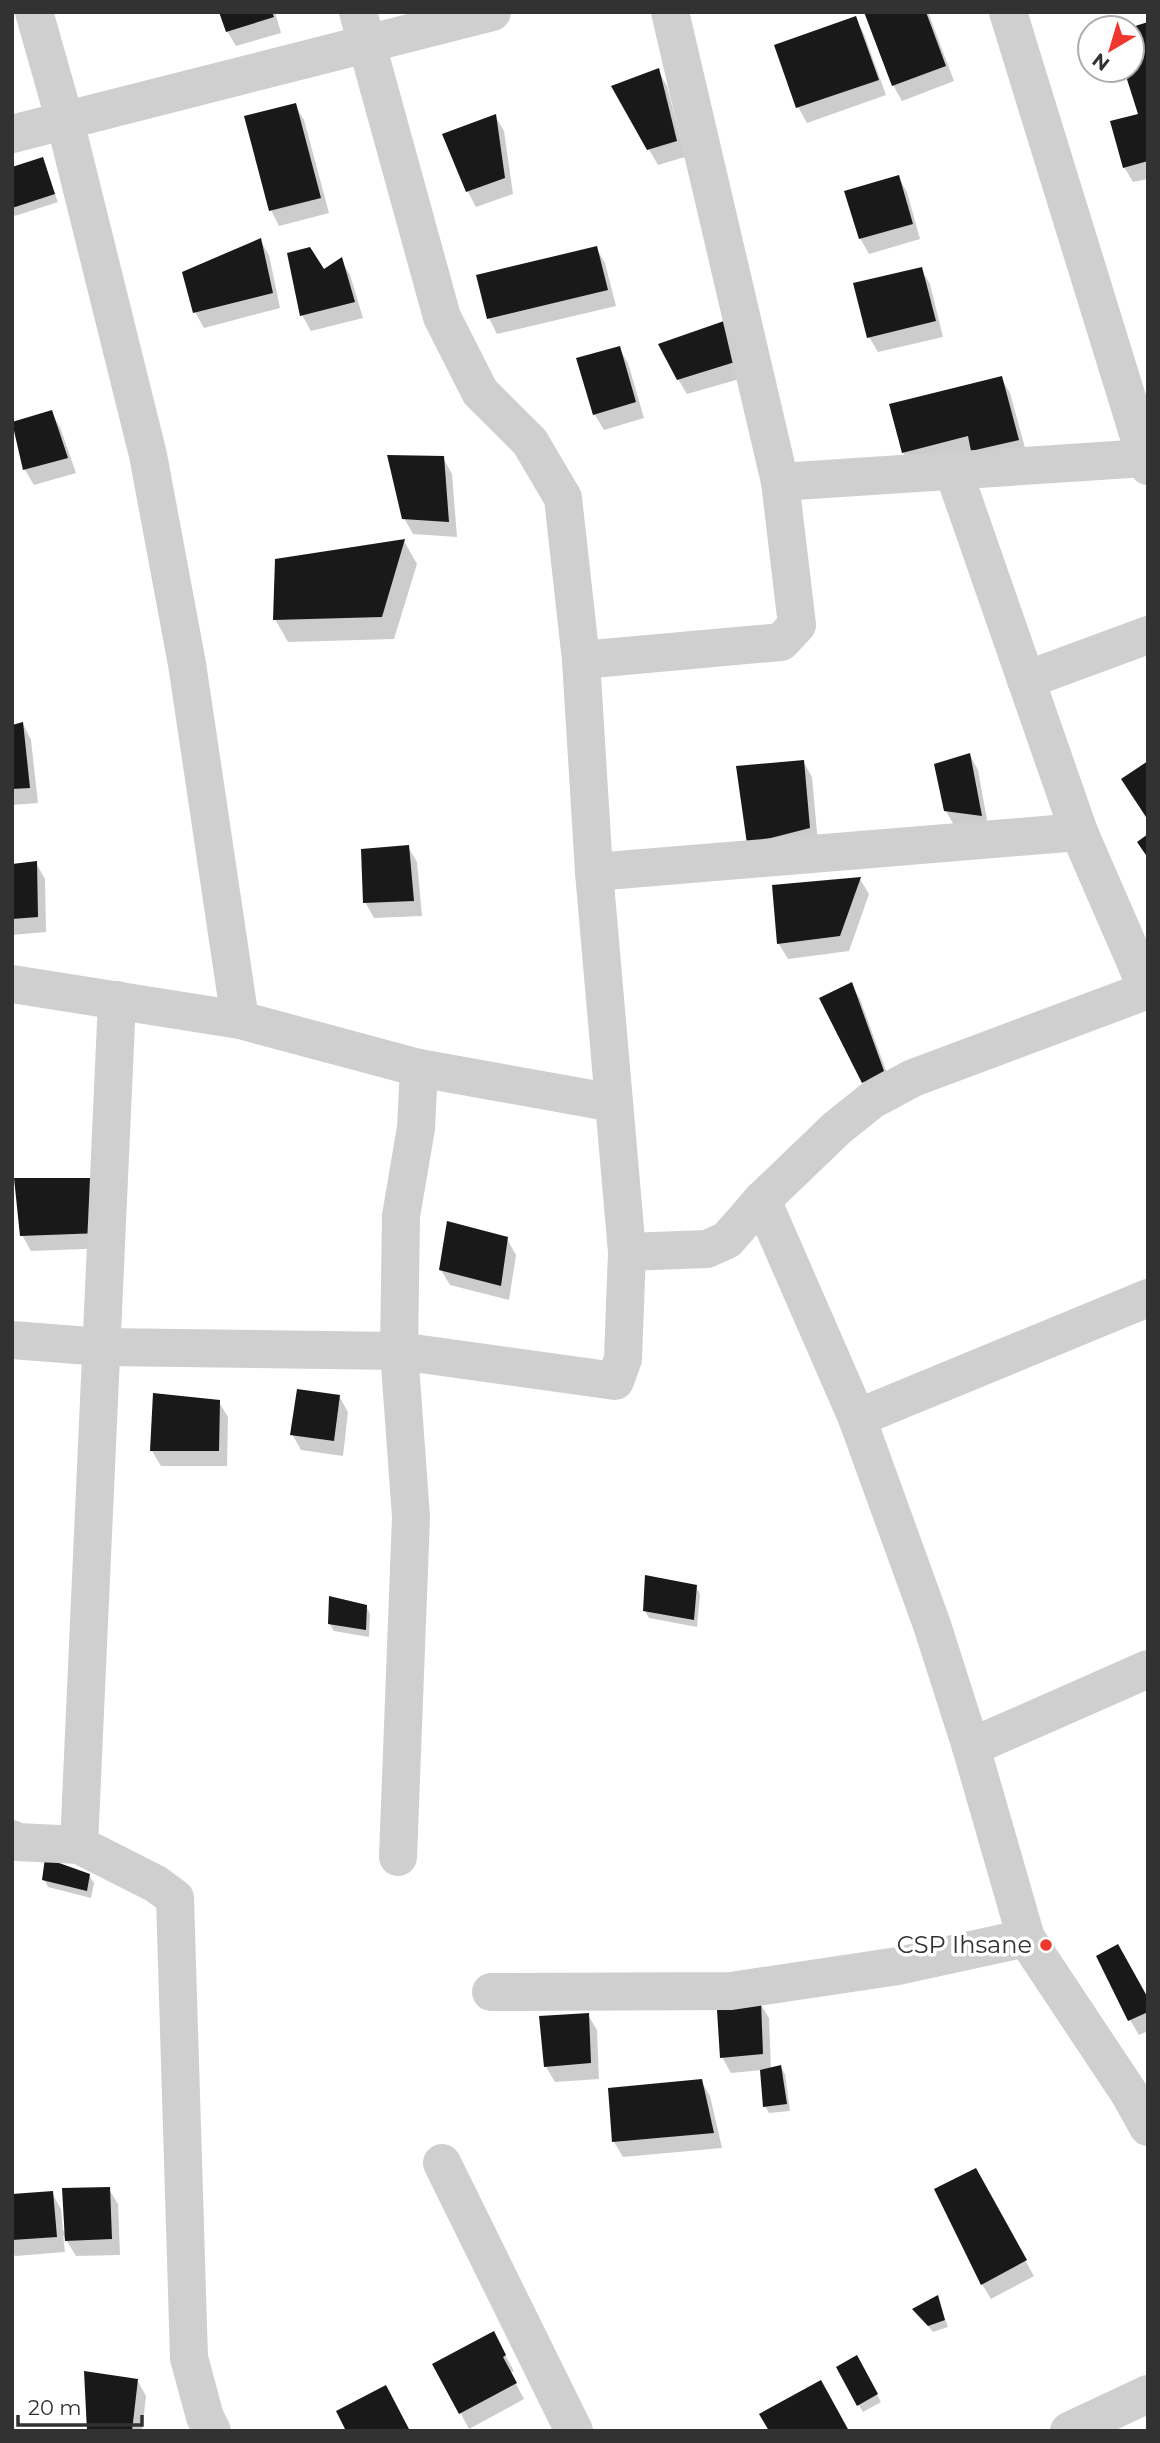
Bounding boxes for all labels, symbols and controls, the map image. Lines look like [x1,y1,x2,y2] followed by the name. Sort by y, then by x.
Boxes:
[1076,14,1146,84] north arrow
[1088,48,1114,76] text: N
[897,1930,1032,1959] place label: CSP Ihsane
[1038,1937,1054,1953] marker: CSP Ihsane
[18,2384,142,2428] scale bar
[28,2395,82,2420] text: 20 m

